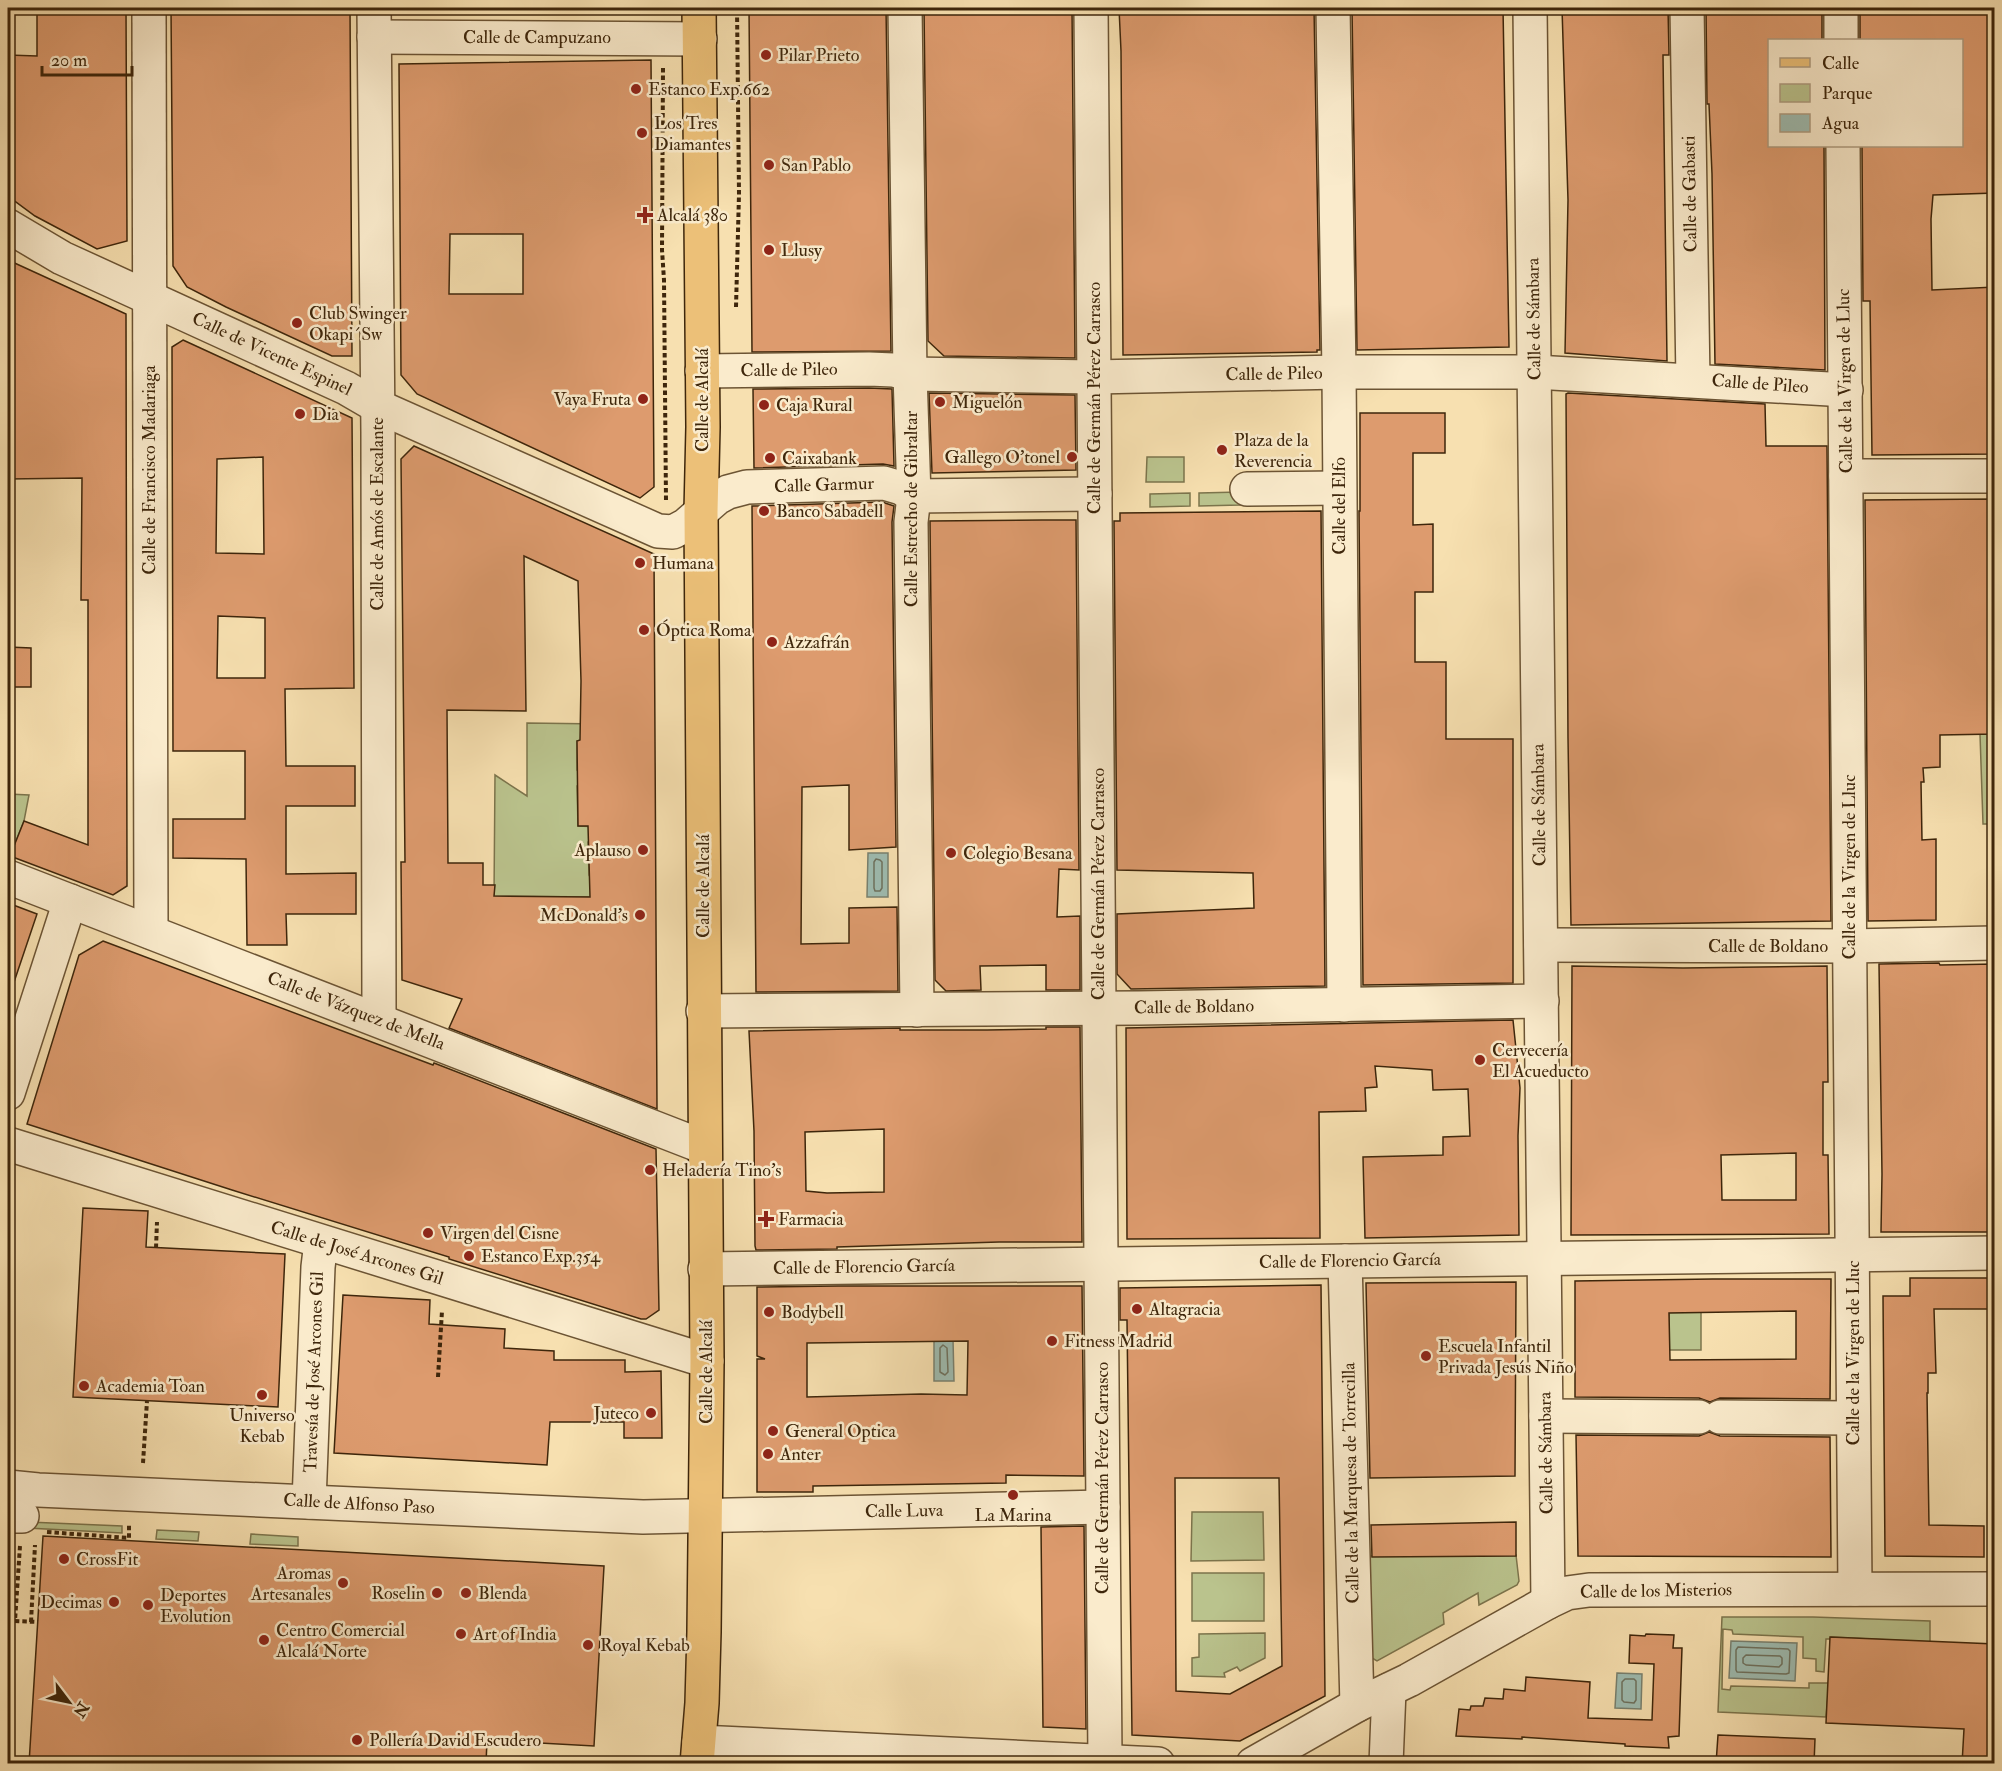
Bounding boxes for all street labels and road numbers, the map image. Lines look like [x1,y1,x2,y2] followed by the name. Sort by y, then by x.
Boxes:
[463,26,611,49] street label: Calle de Campuzano
[1677,135,1703,253] street label: Calle de Gabasti
[1521,257,1547,381] street label: Calle de Sámbara
[1083,281,1106,514] street label: Calle de Germán Pérez Carrasco
[1832,288,1858,474] street label: Calle de la Virgen de Lluc
[188,307,356,401] street label: Calle de Vicente Espinel
[691,348,714,452] street label: Calle de Alcalá
[740,358,838,382] street label: Calle de Pileo
[1225,362,1323,386] street label: Calle de Pileo
[138,365,161,575] street label: Calle de Francisco Madariaga
[1711,369,1810,399] street label: Calle de Pileo
[900,410,923,607] street label: Calle Estrecho de Gibraltar
[366,417,389,611] street label: Calle de Amós de Escalante
[1328,457,1351,555] street label: Calle del Elfo
[774,472,875,498] street label: Calle Garmur
[1526,743,1552,867] street label: Calle de Sámbara
[1087,767,1110,1000] street label: Calle de Germán Pérez Carrasco
[1838,775,1861,959] street label: Calle de la Virgen de Lluc
[692,834,715,938] street label: Calle de Alcalá
[1708,935,1828,958] street label: Calle de Boldano
[264,966,449,1056] street label: Calle de Vázquez de Mella
[1134,994,1255,1020] street label: Calle de Boldano
[268,1216,447,1290] street label: Calle de José Arcones Gil
[1259,1248,1442,1274] street label: Calle de Florencio García
[773,1254,956,1280] street label: Calle de Florencio García
[1842,1261,1865,1445] street label: Calle de la Virgen de Lluc
[299,1271,329,1473] street label: Travesía de José Arcones Gil
[695,1320,718,1424] street label: Calle de Alcalá
[1091,1361,1114,1594] street label: Calle de Germán Pérez Carrasco
[1337,1362,1365,1604] street label: Calle de la Marquesa de Torrecilla
[1533,1391,1559,1515] street label: Calle de Sámbara
[283,1489,436,1519] street label: Calle de Alfonso Paso
[865,1499,944,1523] street label: Calle Luva
[1580,1578,1732,1604] street label: Calle de los Misterios

